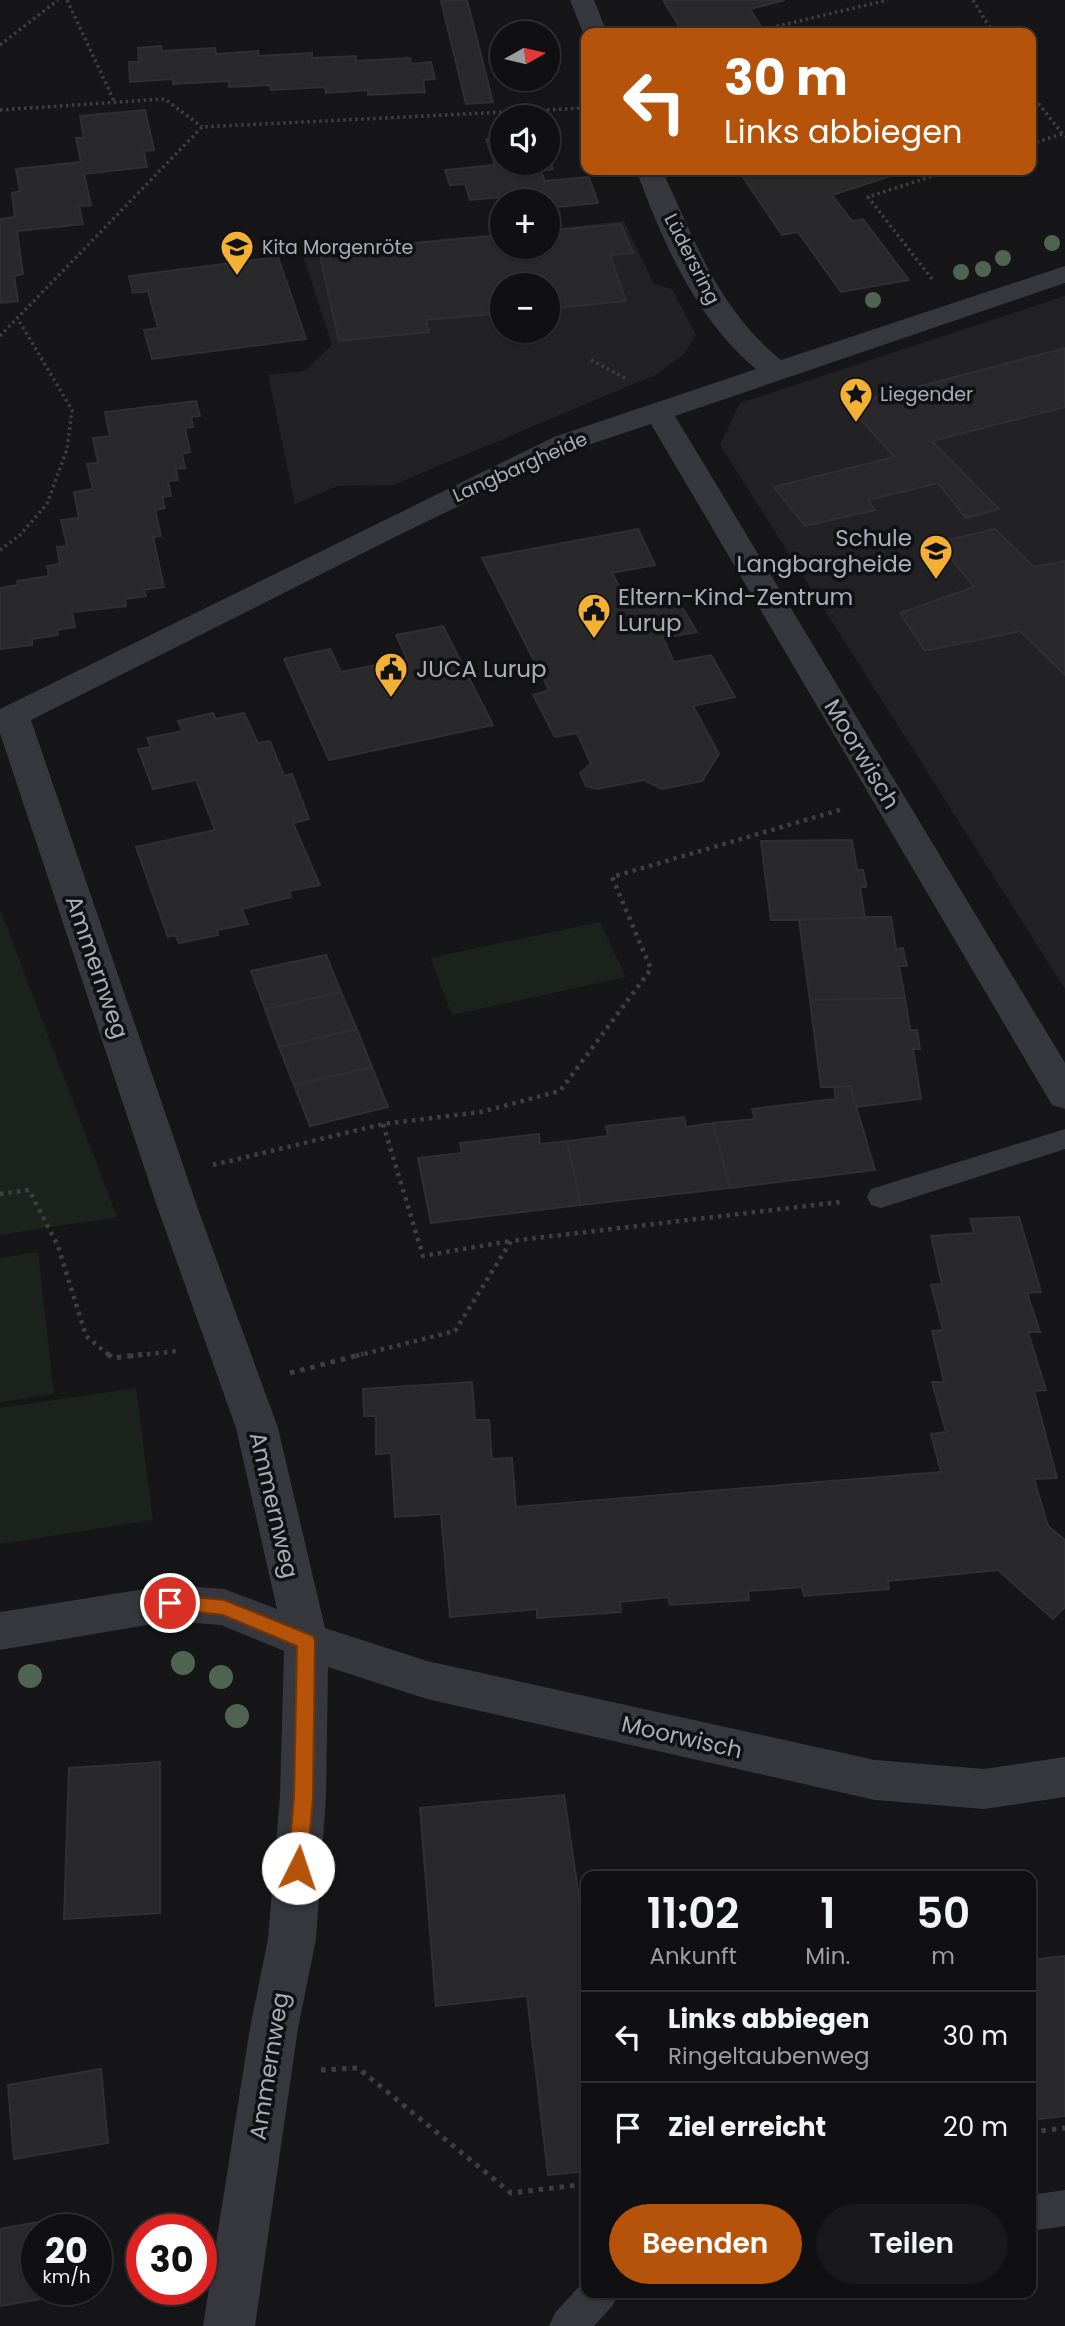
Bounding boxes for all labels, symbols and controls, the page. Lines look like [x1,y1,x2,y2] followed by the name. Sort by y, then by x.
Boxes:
[490,21,560,91] north arrow
[490,21,560,343] map controls
[724,44,848,112] text: 30 m
[609,56,700,147] icon: left
[490,105,560,175] button: sound
[724,109,962,154] text: Links abbiegen
[490,189,560,259] button: +
[658,209,726,309] street label: Lüdersring
[218,228,256,277] school or university icon: Kita Morgenröte
[262,234,413,261] place label: Kita Morgenröte
[490,273,560,343] button: −
[837,375,875,424] place icon: Liegender
[880,381,973,408] place label: Liegender
[448,425,592,509] street label: Langbargheide
[737,522,912,580] place label: Schule Langbargheide
[917,532,955,581] school or university icon: Schule Langbargheide
[618,581,853,639] place label: Eltern-Kind-Zentrum Lurup
[575,591,613,640] public building icon: Eltern-Kind-Zentrum Lurup
[372,650,410,699] public building icon: JUCA Lurup
[416,653,547,685] place label: JUCA Lurup
[817,693,907,815] street label: Moorwisch
[58,891,136,1043] street label: Ammernweg
[242,1429,306,1581] street label: Ammernweg
[140,1573,200,1633] pin
[151,1584,189,1622] icon: arrive
[618,1708,746,1766] street label: Moorwisch
[261,1831,335,1905] position arrow
[647,1884,739,1943] text: 11:02
[820,1884,835,1943] text: 1
[916,1884,970,1943] text: 50
[649,1940,737,1972] text: Ankunft
[805,1940,850,1972] text: Min.
[931,1940,955,1972] text: m
[242,1990,296,2142] street label: Ammernweg
[668,2001,870,2037] text: Links abbiegen
[609,2018,647,2056] icon: left
[943,2018,1008,2054] text: 30 m
[668,2040,870,2072] text: Ringeltaubenweg
[609,2109,647,2147] icon: arrive
[668,2109,826,2145] text: Ziel erreicht
[943,2109,1008,2145] text: 20 m
[609,2204,802,2284] button: Beenden
[816,2204,1008,2284] button: Teilen
[126,2214,217,2305] speed limit sign: 30
[45,2226,88,2275] text: 20
[43,2264,90,2289] text: km/h

